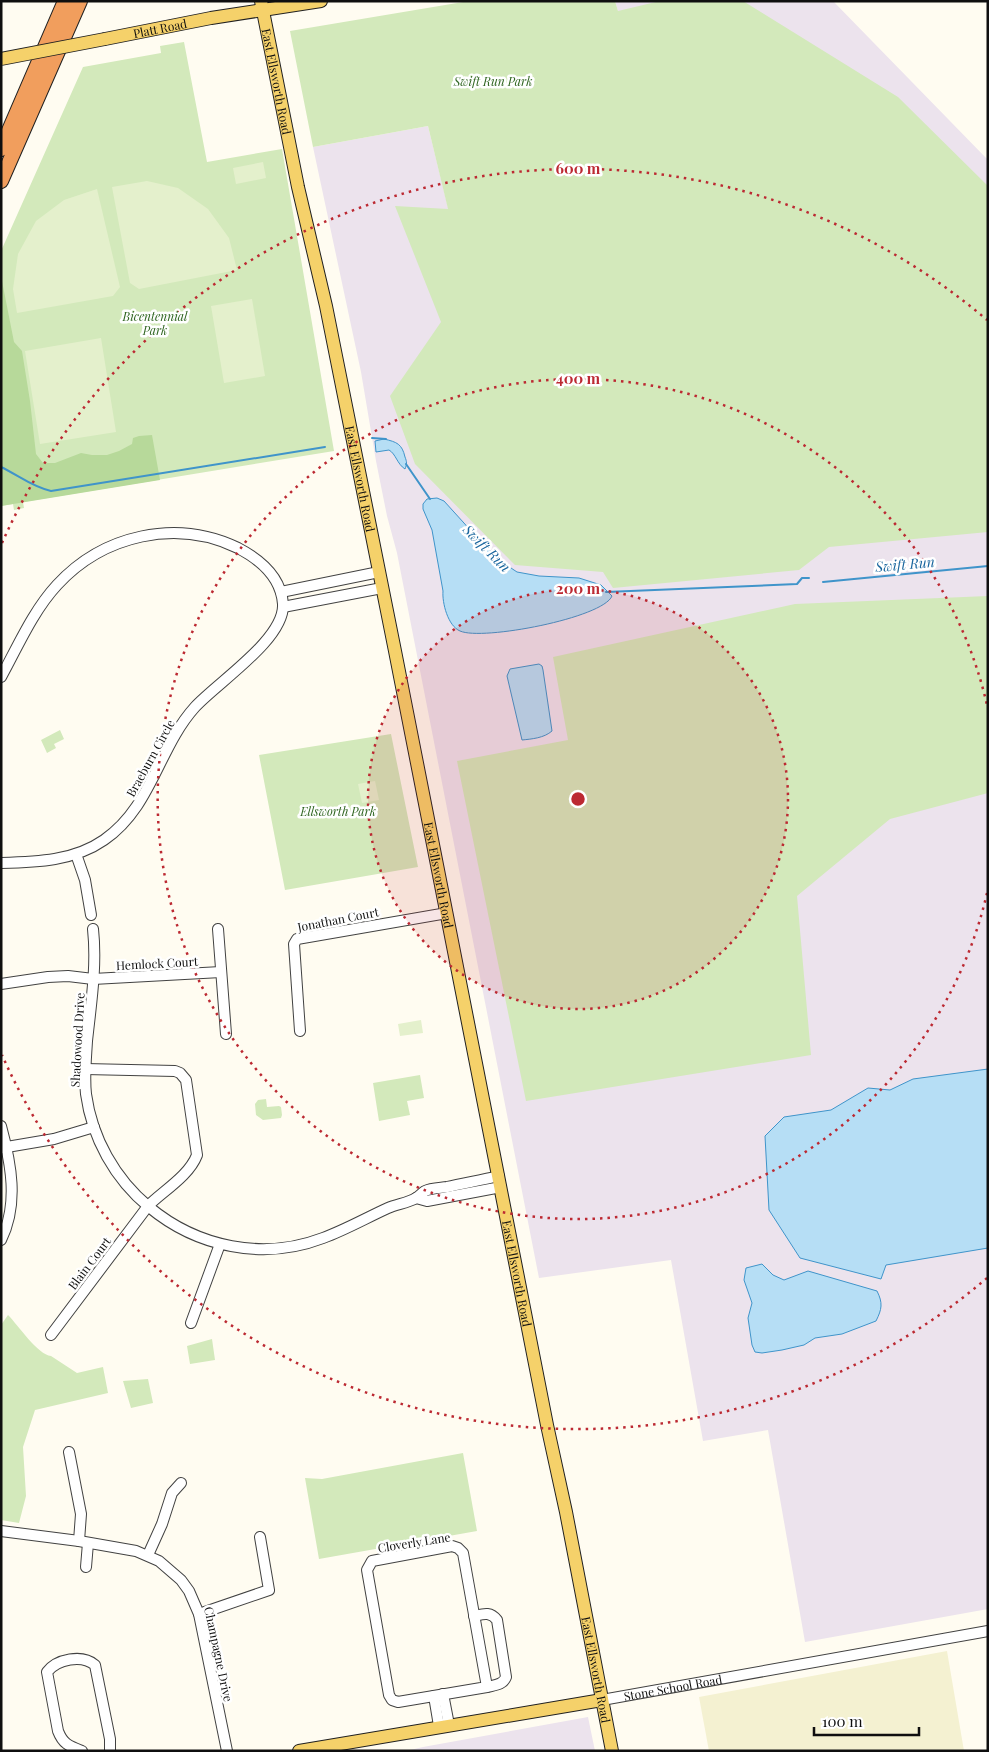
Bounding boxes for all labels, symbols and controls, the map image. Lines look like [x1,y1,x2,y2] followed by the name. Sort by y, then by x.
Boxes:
[132,15,188,41] street label: Platt Road
[259,27,295,136] street label: East Ellsworth Road
[453,73,532,89] park label: Swift Run Park
[556,158,601,178] text: 600 m
[122,308,188,338] park label: Bicentennial Park
[556,368,601,388] text: 400 m
[342,424,379,533] street label: East Ellsworth Road
[458,519,515,576] water label: Swift Run
[873,552,936,576] water label: Swift Run
[556,578,601,598] text: 200 m
[122,716,178,800] street label: Braeburn Circle
[569,790,587,808] centre of rings
[299,803,376,819] park label: Ellsworth Park
[421,820,457,930] street label: East Ellsworth Road
[295,903,381,935] street label: Jonathan Court
[116,953,199,973] street label: Hemlock Court
[67,992,87,1088] street label: Shadowood Drive
[499,1219,535,1328] street label: East Ellsworth Road
[64,1233,114,1293] street label: Blain Court
[376,1528,452,1556] street label: Cloverly Lane
[201,1605,237,1703] street label: Champagne Drive
[578,1615,614,1724] street label: East Ellsworth Road
[622,1671,723,1704] street label: Stone School Road
[814,1704,919,1736] scale bar
[822,1711,863,1731] text: 100 m

